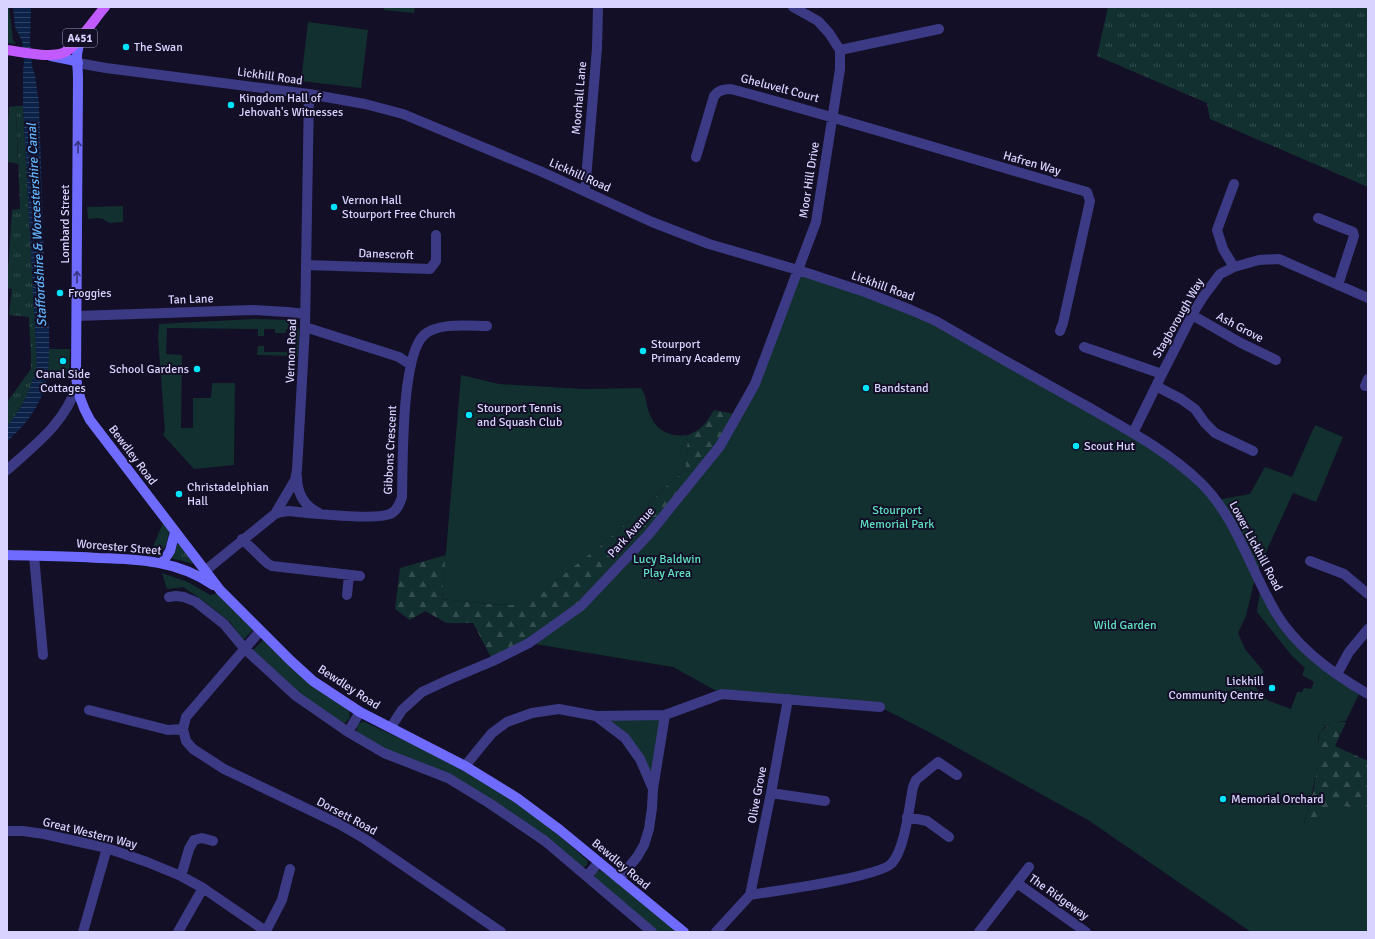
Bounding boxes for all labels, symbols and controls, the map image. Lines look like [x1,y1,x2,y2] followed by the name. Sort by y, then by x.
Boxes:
[63,29,97,47] road number: A451
[134,40,183,55] place label: The Swan
[121,42,131,52] marker: The Swan
[569,61,590,135] street label: Moorhall Lane
[236,64,304,89] street label: Lickhill Road
[739,71,821,106] street label: Gheluvelt Court
[239,91,343,120] place label: Kingdom Hall of Jehovah's Witnesses
[226,100,236,110] marker: Kingdom Hall of Jehovah's Witnesses
[24,122,50,327] water label: Staffordshire & Worcestershire Canal
[74,141,82,154] one-way arrow
[796,141,823,219] street label: Moor Hill Drive
[1001,148,1063,179] street label: Hafren Way
[547,155,613,196] street label: Lickhill Road
[58,185,73,263] street label: Lombard Street
[342,193,456,222] place label: Vernon Hall Stourport Free Church
[329,202,339,212] marker: Vernon Hall Stourport Free Church
[358,246,414,263] street label: Danescroft
[849,268,916,305] street label: Lickhill Road
[73,271,81,284] one-way arrow
[1150,275,1208,361] street label: Stagborough Way
[68,286,112,301] place label: Froggies
[55,288,65,298] marker: Froggies
[168,291,214,308] street label: Tan Lane
[1214,309,1266,346] street label: Ash Grove
[283,319,300,383] street label: Vernon Road
[651,337,741,366] place label: Stourport Primary Academy
[638,346,648,356] marker: Stourport Primary Academy
[58,356,68,366] marker: Canal Side Cottages
[109,362,189,377] place label: School Gardens
[192,364,202,374] marker: School Gardens
[36,367,90,396] place label: Canal Side Cottages
[874,381,929,396] place label: Bandstand
[861,383,871,393] marker: Bandstand
[477,401,562,430] place label: Stourport Tennis and Squash Club
[381,405,400,495] street label: Gibbons Crescent
[464,410,474,420] marker: Stourport Tennis and Squash Club
[105,422,160,488] street label: Bewdley Road
[1084,439,1135,454] place label: Scout Hut
[1071,441,1081,451] marker: Scout Hut
[187,480,269,509] place label: Christadelphian Hall
[174,489,184,499] marker: Christadelphian Hall
[1226,499,1286,594] street label: Lower Lickhill Road
[860,503,934,532] park label: Stourport Memorial Park
[605,504,658,561] street label: Park Avenue
[76,536,162,559] street label: Worcester Street
[633,552,701,581] park label: Lucy Baldwin Play Area
[1094,618,1156,633] park label: Wild Garden
[315,662,383,713] street label: Bewdley Road
[1169,674,1264,703] place label: Lickhill Community Centre
[1267,683,1277,693] marker: Lickhill Community Centre
[745,765,770,825] street label: Olive Grove
[1231,792,1324,807] place label: Memorial Orchard
[314,794,380,839] street label: Dorsett Road
[1218,794,1228,804] marker: Memorial Orchard
[41,815,139,853] street label: Great Western Way
[589,836,653,893] street label: Bewdley Road
[1026,871,1092,924] street label: The Ridgeway

